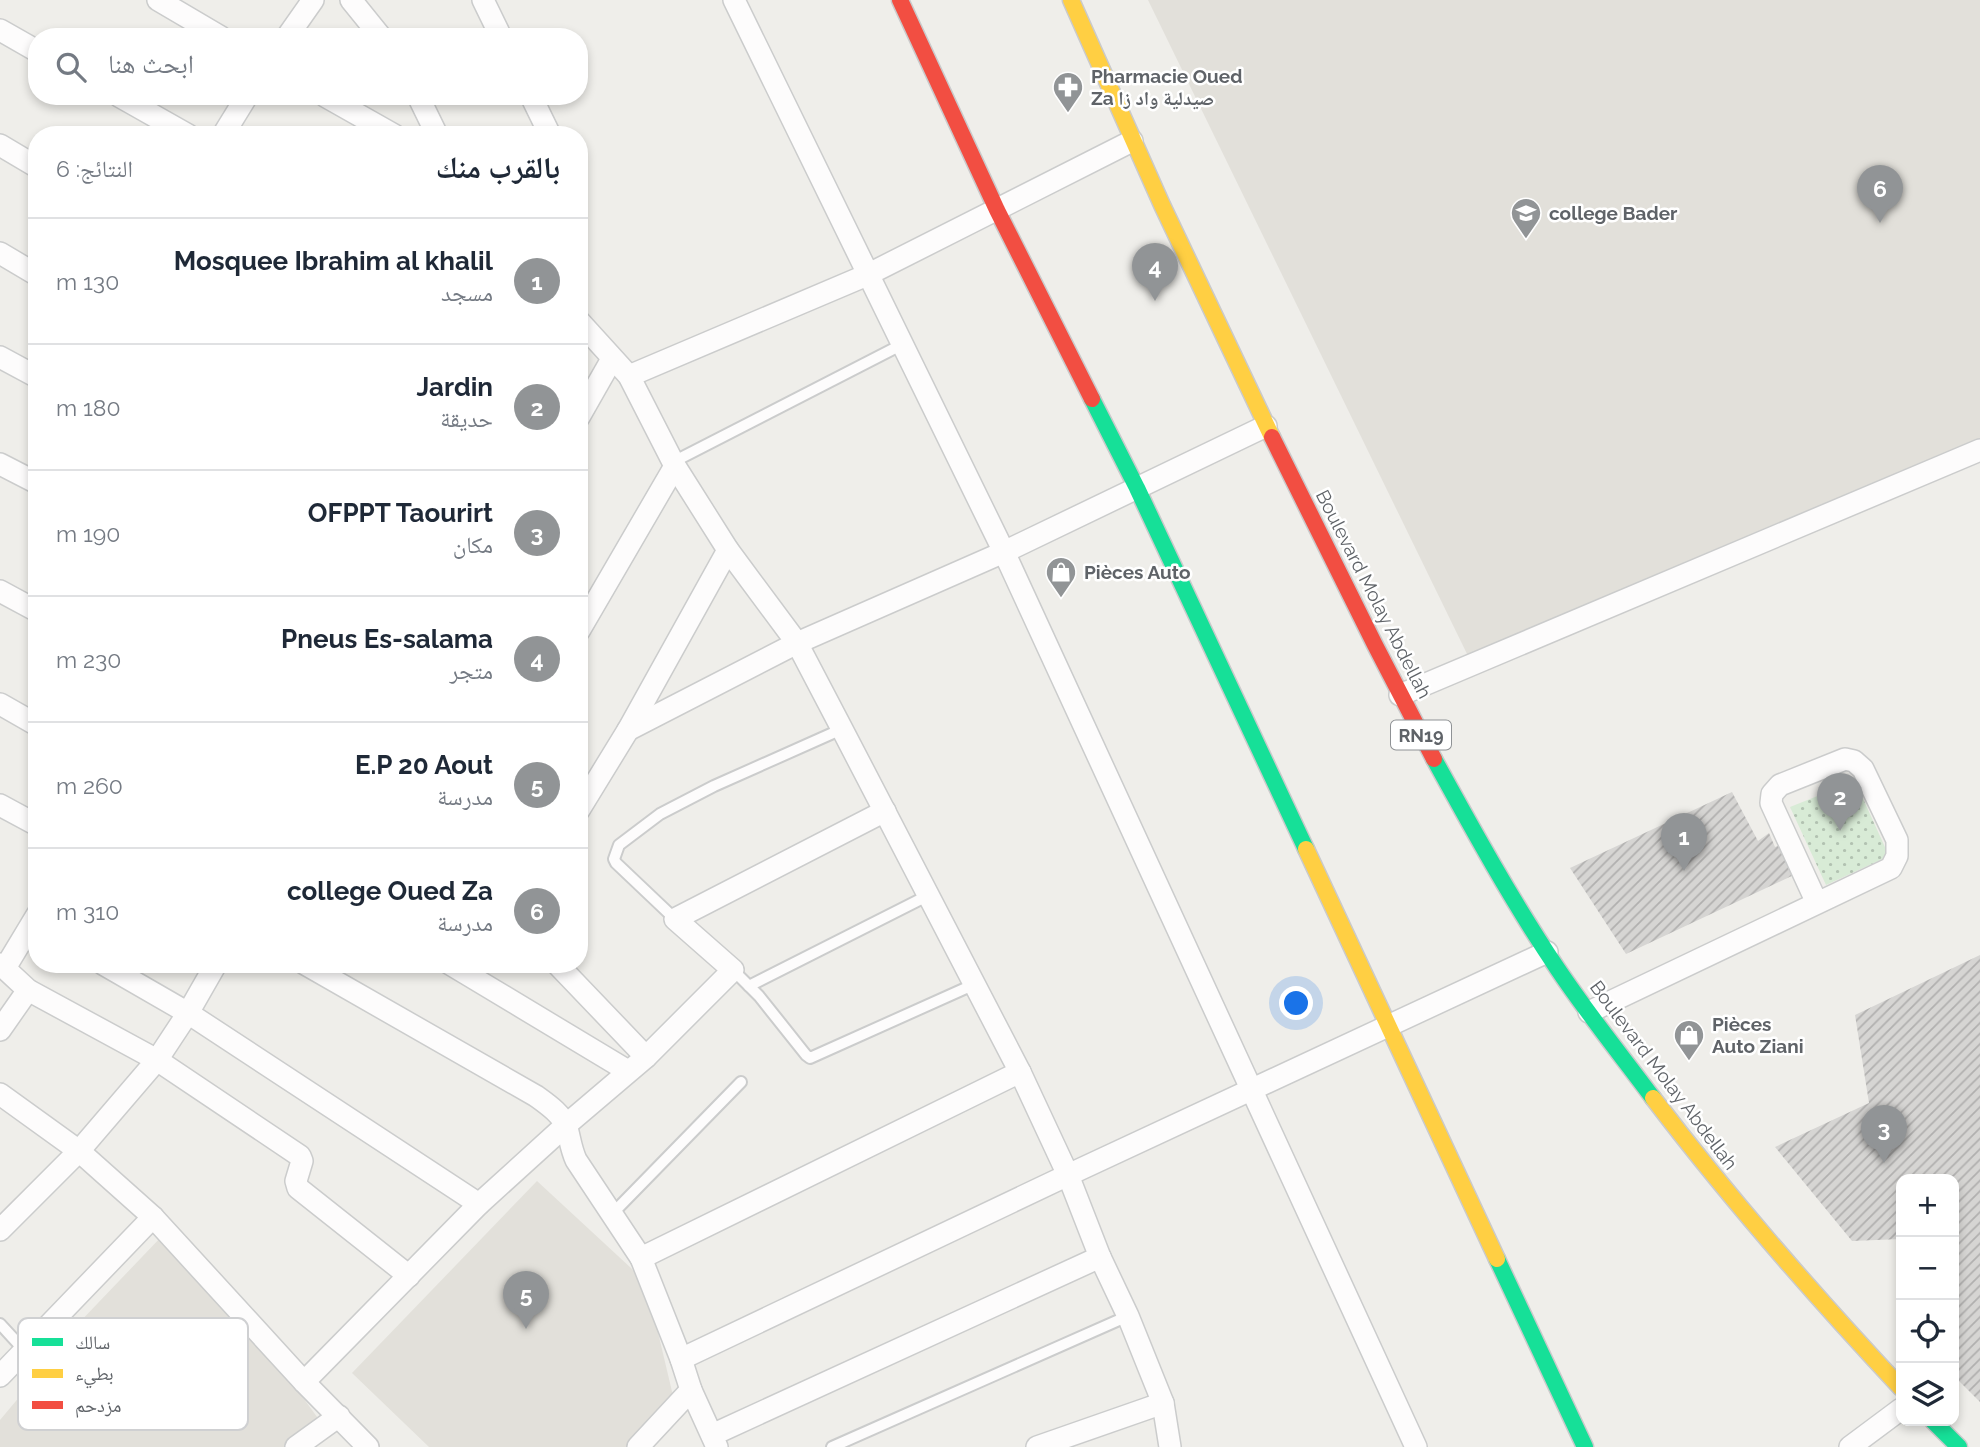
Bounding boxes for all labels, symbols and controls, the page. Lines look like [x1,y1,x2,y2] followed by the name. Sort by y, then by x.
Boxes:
[28,28,588,105] search box
[52,48,90,86] icon: search
[108,49,194,79] text: ابحث هنا
[1091,65,1242,110] place label: Pharmacie Oued Za صيدلية واد زا
[1051,70,1085,114] pharmacy icon: Pharmacie Oued Za صيدلية واد زا
[436,150,560,185] text: بالقرب منك
[56,155,133,182] text: النتائج: 6
[1857,165,1903,223] pin: 6
[1509,196,1543,240] school or university icon: college Bader
[1549,202,1678,224] place label: college Bader
[1132,243,1178,301] pin: 4
[174,246,493,276] text: Mosquee Ibrahim al khalil
[56,268,119,295] text: 130 m
[531,268,543,295] text: 1
[441,279,493,306] text: مسجد
[417,372,493,402] text: Jardin
[56,394,121,421] text: 180 m
[531,394,544,421] text: 2
[440,405,493,432] text: حديقة
[1312,486,1436,702] street label: Boulevard Molay Abdellah
[308,498,493,528] text: OFPPT Taourirt
[56,520,120,547] text: 190 m
[531,520,543,547] text: 3
[453,531,493,558] text: مكان
[1044,555,1078,599] shop icon: Pièces Auto
[1084,561,1190,583] place label: Pièces Auto
[281,624,493,654] text: Pneus Es-salama
[56,646,121,673] text: 230 m
[530,646,544,673] text: 4
[450,657,493,684] text: متجر
[1391,720,1451,750] road number: RN19
[355,750,493,780] text: E.P 20 Aout
[56,772,123,799] text: 260 m
[531,772,543,799] text: 5
[1817,773,1863,831] pin: 2
[437,783,493,810] text: مدرسة
[1661,813,1707,871] pin: 1
[287,876,493,906] text: college Oued Za
[56,898,119,925] text: 310 m
[530,898,544,925] text: 6
[437,909,493,936] text: مدرسة
[1586,976,1742,1174] street label: Boulevard Molay Abdellah
[1279,986,1313,1020] your location
[1712,1013,1804,1057] place label: Pièces Auto Ziani
[1672,1018,1706,1062] shop icon: Pièces Auto Ziani
[1861,1105,1907,1163] pin: 3
[1896,1174,1959,1426] map controls
[1896,1174,1959,1237] button: +
[1896,1237,1959,1300] button: −
[503,1271,549,1329] pin: 5
[1896,1300,1959,1363] button: locate
[18,1318,248,1430] legend
[75,1331,110,1353] text: سالك
[75,1362,114,1389] text: بطيء
[1896,1363,1959,1426] button: layers
[75,1394,121,1418] text: مزدحم

